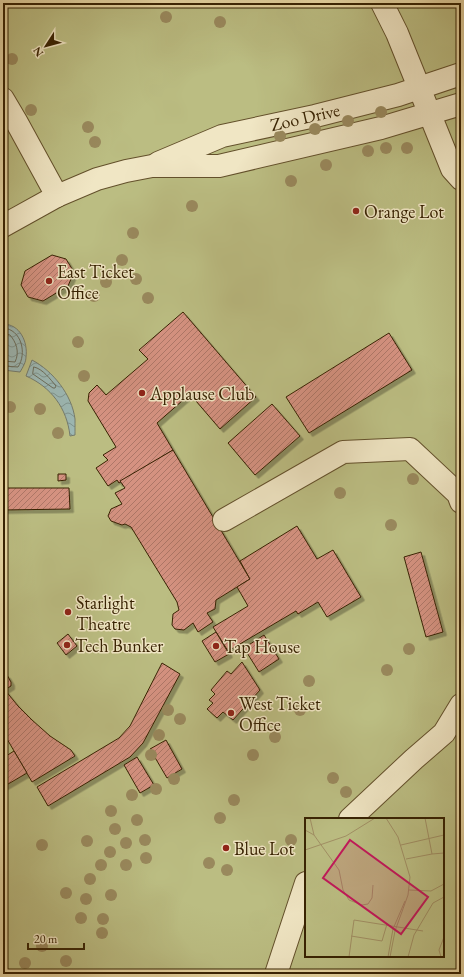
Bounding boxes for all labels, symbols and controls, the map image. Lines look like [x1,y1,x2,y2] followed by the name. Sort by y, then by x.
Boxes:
[26,26,66,66] north arrow
[30,44,46,60] text: N
[268,98,342,136] street label: Zoo Drive
[364,200,444,223] place label: Orange Lot
[351,206,361,216] marker: Orange Lot
[57,260,134,304] place label: East Ticket Office
[44,276,54,286] marker: East Ticket Office
[149,382,254,405] place label: Applause Club
[137,388,147,398] marker: Applause Club
[76,591,135,635] place label: Starlight Theatre
[63,607,73,617] marker: Starlight Theatre
[75,634,163,657] place label: Tech Bunker
[224,635,300,658] place label: Tap House
[62,640,72,650] marker: Tech Bunker
[211,641,221,651] marker: Tap House
[239,692,321,736] place label: West Ticket Office
[226,708,236,718] marker: West Ticket Office
[305,818,444,957] inset map
[234,837,294,860] place label: Blue Lot
[221,843,231,853] marker: Blue Lot
[28,925,84,951] scale bar
[34,931,58,947] text: 20 m

